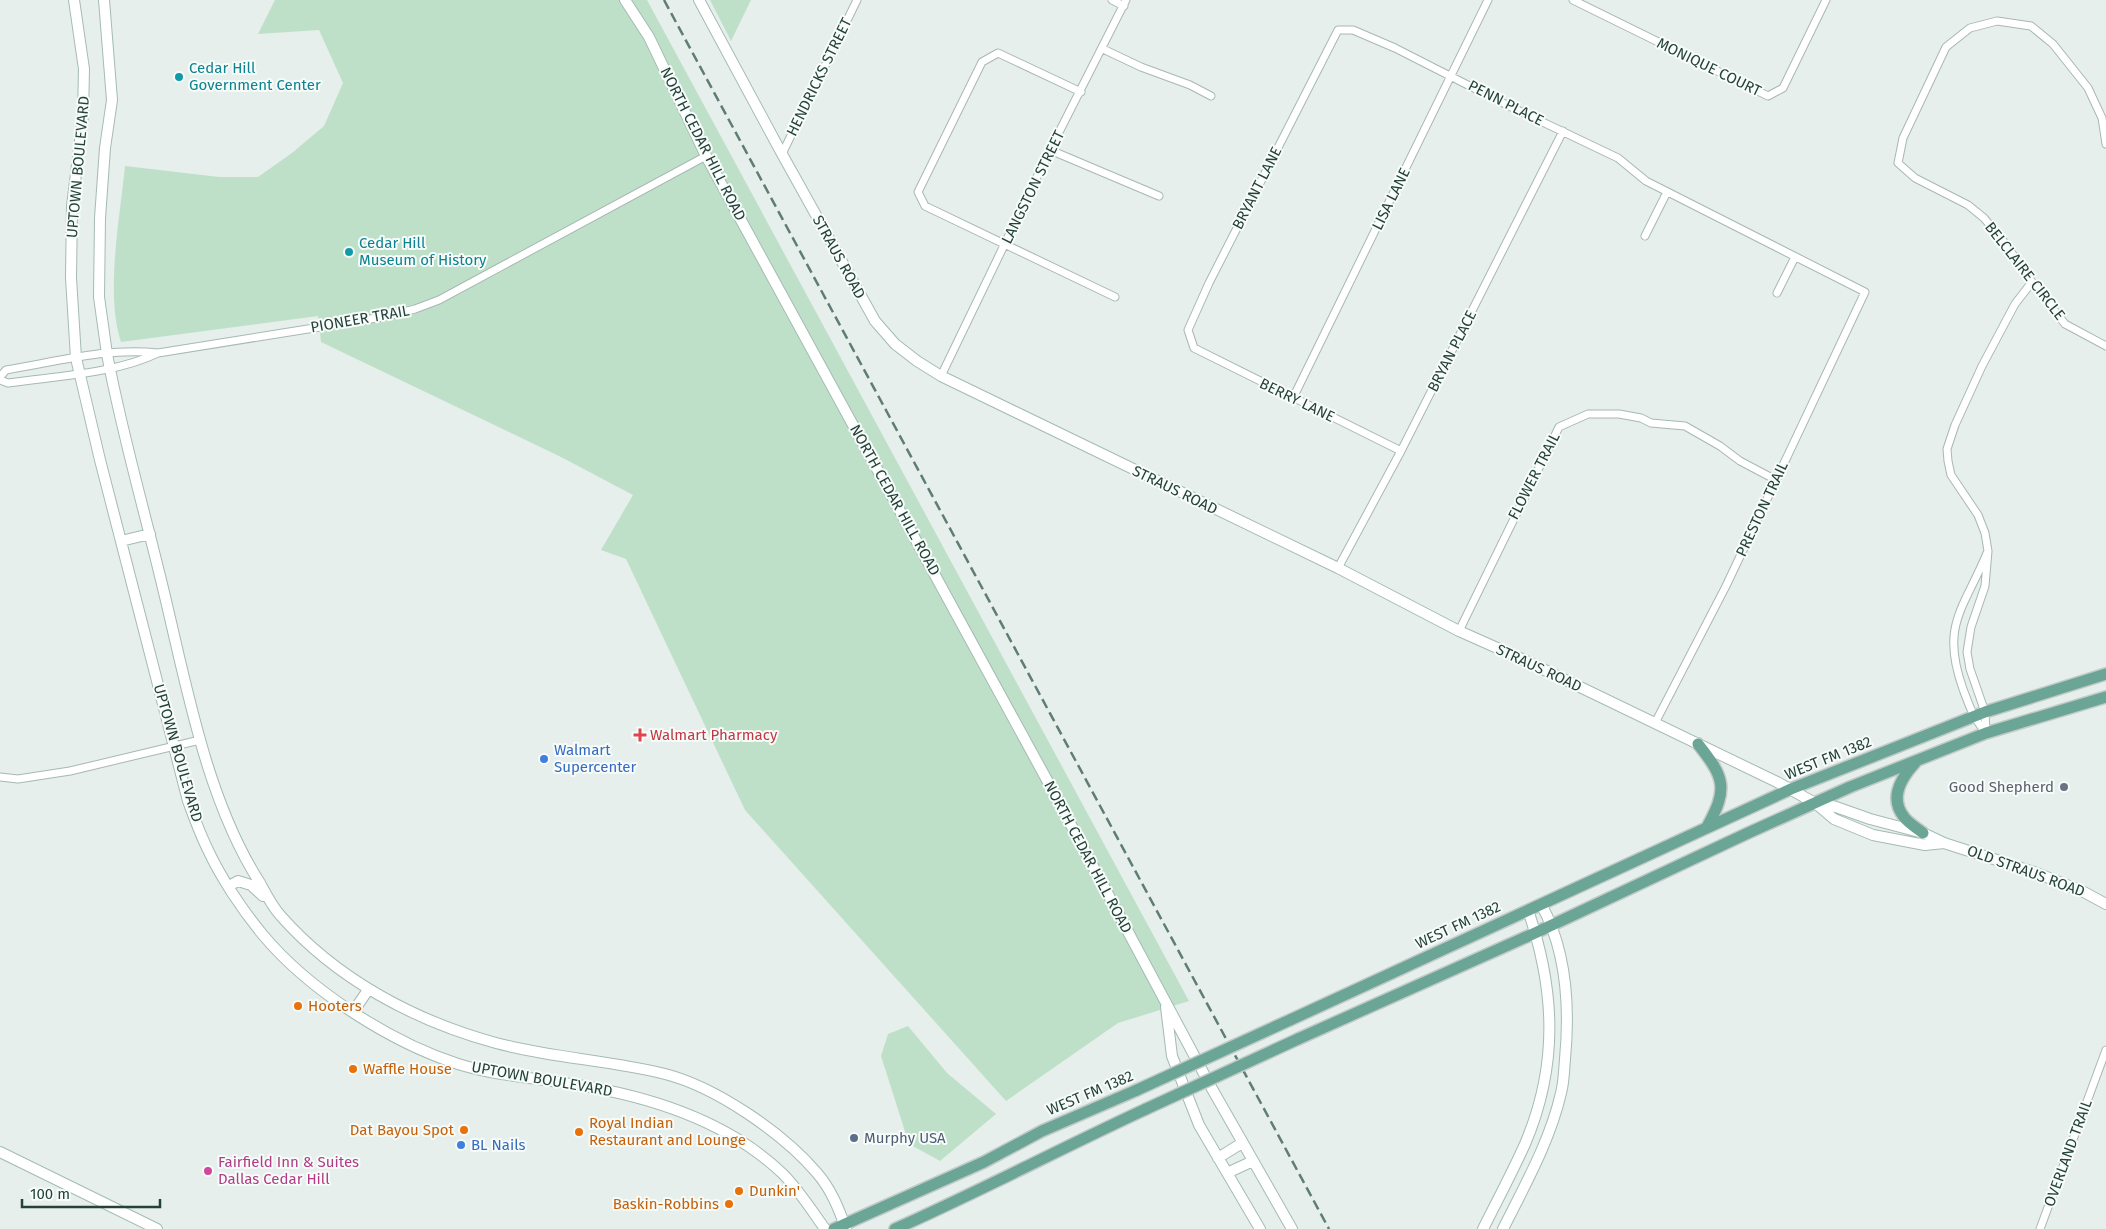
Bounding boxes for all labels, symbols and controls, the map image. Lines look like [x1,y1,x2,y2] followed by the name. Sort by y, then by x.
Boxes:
[783,15,856,139] street label: HENDRICKS STREET
[1654,34,1764,100] street label: MONIQUE COURT
[189,59,321,94] place label: Cedar Hill Government Center
[656,64,750,224] street label: NORTH CEDAR HILL ROAD
[173,71,185,83] marker: Cedar Hill Government Center
[1465,76,1547,130] street label: PENN PLACE
[63,95,93,239] street label: UPTOWN BOULEVARD
[998,127,1068,247] street label: LANGSTON STREET
[1228,144,1286,232] street label: BRYANT LANE
[1368,165,1414,233] street label: LISA LANE
[809,212,869,302] street label: STRAUS ROAD
[1981,218,2069,324] street label: BELCLAIRE CIRCLE
[359,234,487,269] place label: Cedar Hill Museum of History
[343,246,355,258] marker: Cedar Hill Museum of History
[309,301,411,337] street label: PIONEER TRAIL
[1424,307,1480,395] street label: BRYAN PLACE
[1256,374,1338,426] street label: BERRY LANE
[846,421,944,579] street label: NORTH CEDAR HILL ROAD
[1504,429,1564,523] street label: FLOWER TRAIL
[1732,458,1792,559] street label: PRESTON TRAIL
[1129,462,1221,518] street label: STRAUS ROAD
[1493,640,1585,696] street label: STRAUS ROAD
[150,682,206,824] street label: UPTOWN BOULEVARD
[650,726,778,744] place label: Walmart Pharmacy
[634,729,646,741] marker: Walmart Pharmacy
[1782,732,1874,784] street label: WEST FM 1382
[554,741,637,776] place label: Walmart Supercenter
[538,753,550,765] marker: Walmart Supercenter
[1040,778,1136,936] street label: NORTH CEDAR HILL ROAD
[1949,778,2054,796] place label: Good Shepherd
[2058,781,2070,793] marker: Good Shepherd
[1965,841,2087,901] street label: OLD STRAUS ROAD
[1412,897,1504,953] street label: WEST FM 1382
[308,997,362,1015] place label: Hooters
[292,1000,304,1012] marker: Hooters
[470,1058,614,1100] street label: UPTOWN BOULEVARD
[363,1060,452,1078] place label: Waffle House
[347,1063,359,1075] marker: Waffle House
[1044,1067,1136,1119] street label: WEST FM 1382
[2040,1096,2096,1209] street label: OVERLAND TRAIL
[589,1114,746,1149] place label: Royal Indian Restaurant and Lounge
[350,1121,455,1139] place label: Dat Bayou Spot
[458,1124,470,1136] marker: Dat Bayou Spot
[573,1126,585,1138] marker: Royal Indian Restaurant and Lounge
[864,1129,946,1147] place label: Murphy USA
[848,1132,860,1144] marker: Murphy USA
[471,1136,526,1154] place label: BL Nails
[455,1139,467,1151] marker: BL Nails
[218,1153,359,1188] place label: Fairfield Inn & Suites Dallas Cedar Hill
[202,1165,214,1177] marker: Fairfield Inn & Suites Dallas Cedar Hill
[22,1176,160,1208] scale bar
[749,1182,800,1200] place label: Dunkin'
[30,1185,70,1203] text: 100 m
[733,1185,745,1197] marker: Dunkin'
[613,1195,719,1213] place label: Baskin-Robbins
[723,1198,735,1210] marker: Baskin-Robbins

